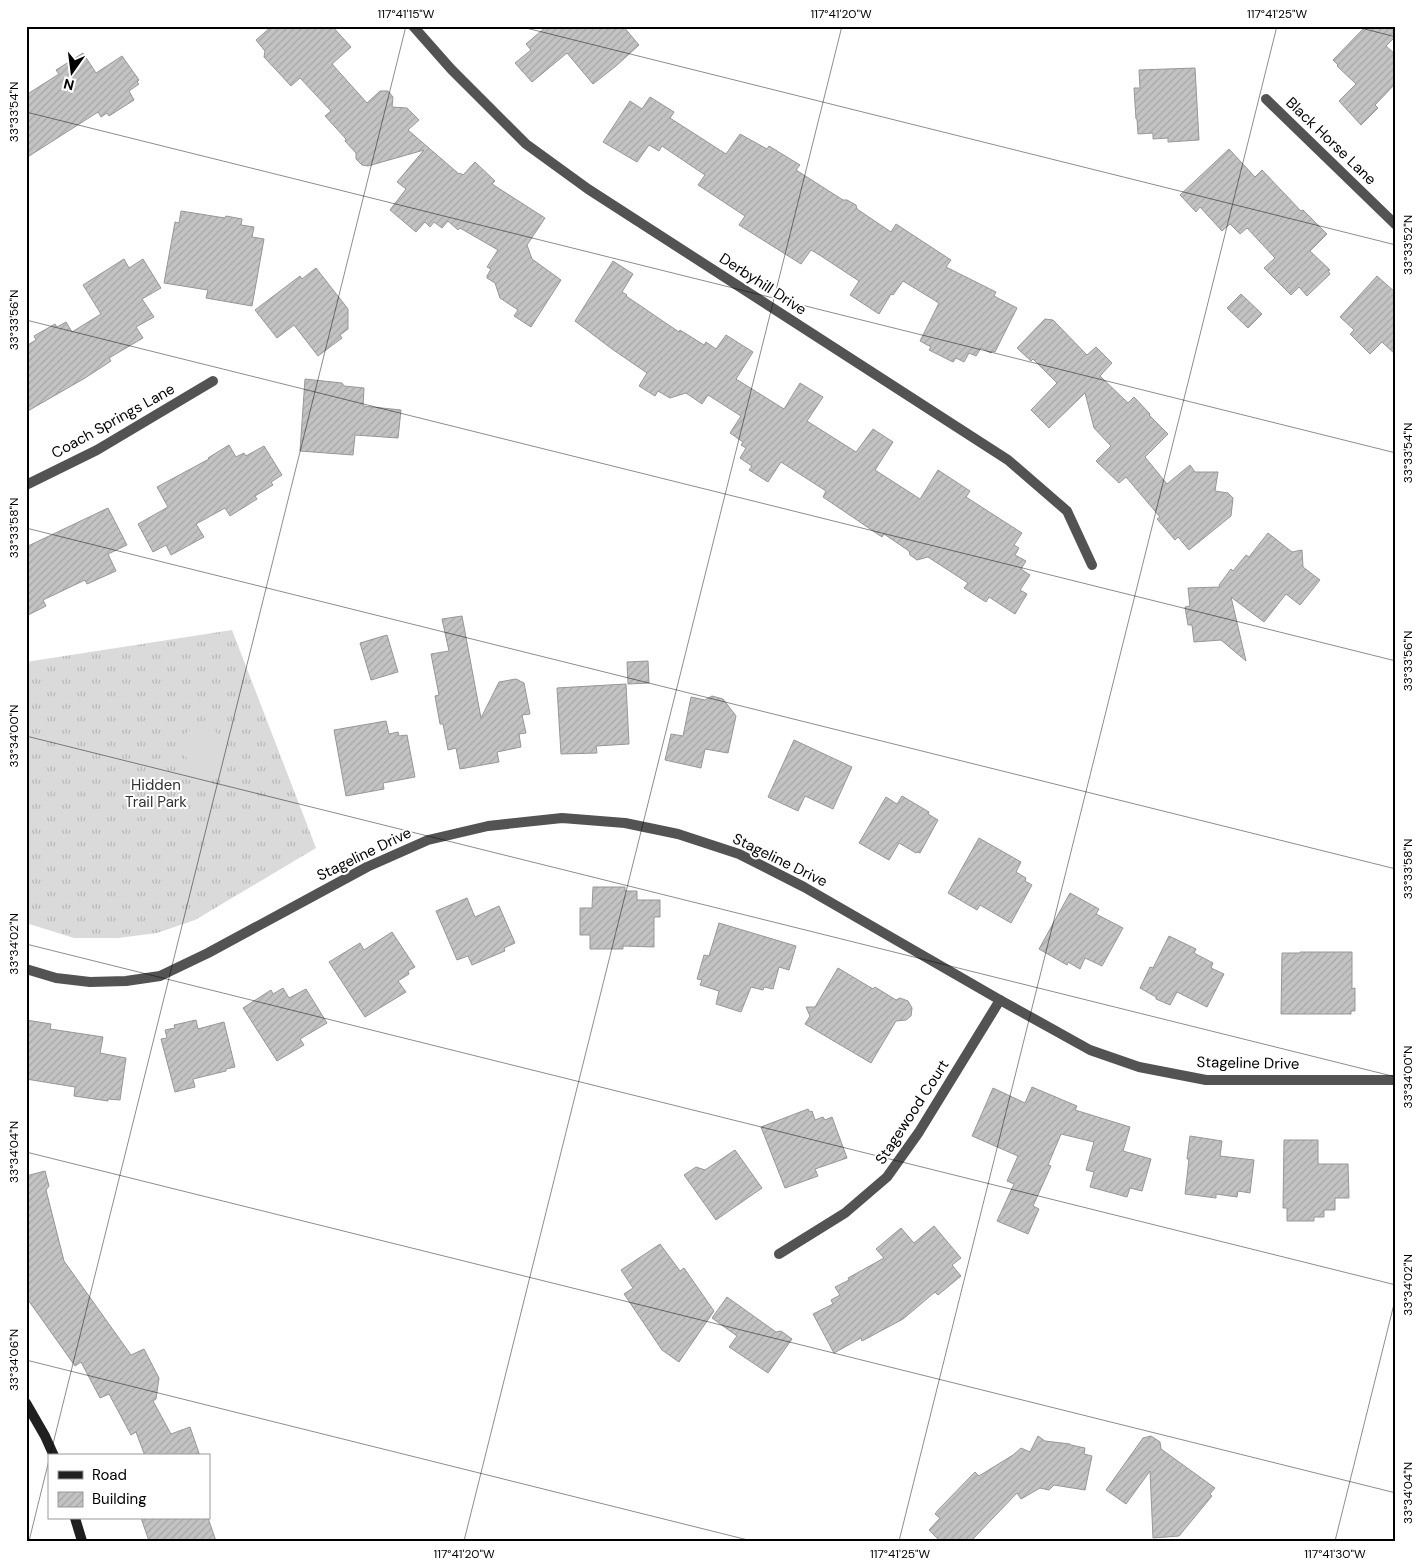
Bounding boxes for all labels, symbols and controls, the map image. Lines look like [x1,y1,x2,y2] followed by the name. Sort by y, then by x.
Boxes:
[378,6,435,22] text: 117°41'15"W
[810,6,872,22] text: 117°41'20"W
[1247,6,1307,22] text: 117°41'25"W
[48,48,98,98] north arrow
[62,75,76,95] text: N
[6,82,22,142] text: 33°33'54"N
[1281,93,1381,189] street label: Black Horse Lane
[1400,215,1416,275] text: 33°33'52"N
[716,248,810,320] street label: Derbyhill Drive
[6,290,22,350] text: 33°33'56"N
[48,379,178,463] street label: Coach Springs Lane
[1400,423,1416,483] text: 33°33'54"N
[6,498,22,558] text: 33°33'58"N
[1400,631,1416,691] text: 33°33'56"N
[6,705,22,767] text: 33°34'00"N
[125,775,187,812] park label: Hidden Trail Park
[313,822,415,886] street label: Stageline Drive
[729,828,831,892] street label: Stageline Drive
[1400,839,1416,899] text: 33°33'58"N
[6,913,22,975] text: 33°34'02"N
[1400,1046,1416,1108] text: 33°34'00"N
[1196,1052,1300,1074] street label: Stageline Drive
[871,1056,953,1168] street label: Stagewood Court
[6,1121,22,1183] text: 33°34'04"N
[1400,1254,1416,1316] text: 33°34'02"N
[6,1329,22,1391] text: 33°34'06"N
[48,1454,210,1520] legend
[1400,1462,1416,1524] text: 33°34'04"N
[92,1465,127,1485] text: Road
[92,1489,147,1509] text: Building
[433,1546,495,1562] text: 117°41'20"W
[870,1546,930,1562] text: 117°41'25"W
[1304,1546,1366,1562] text: 117°41'30"W

